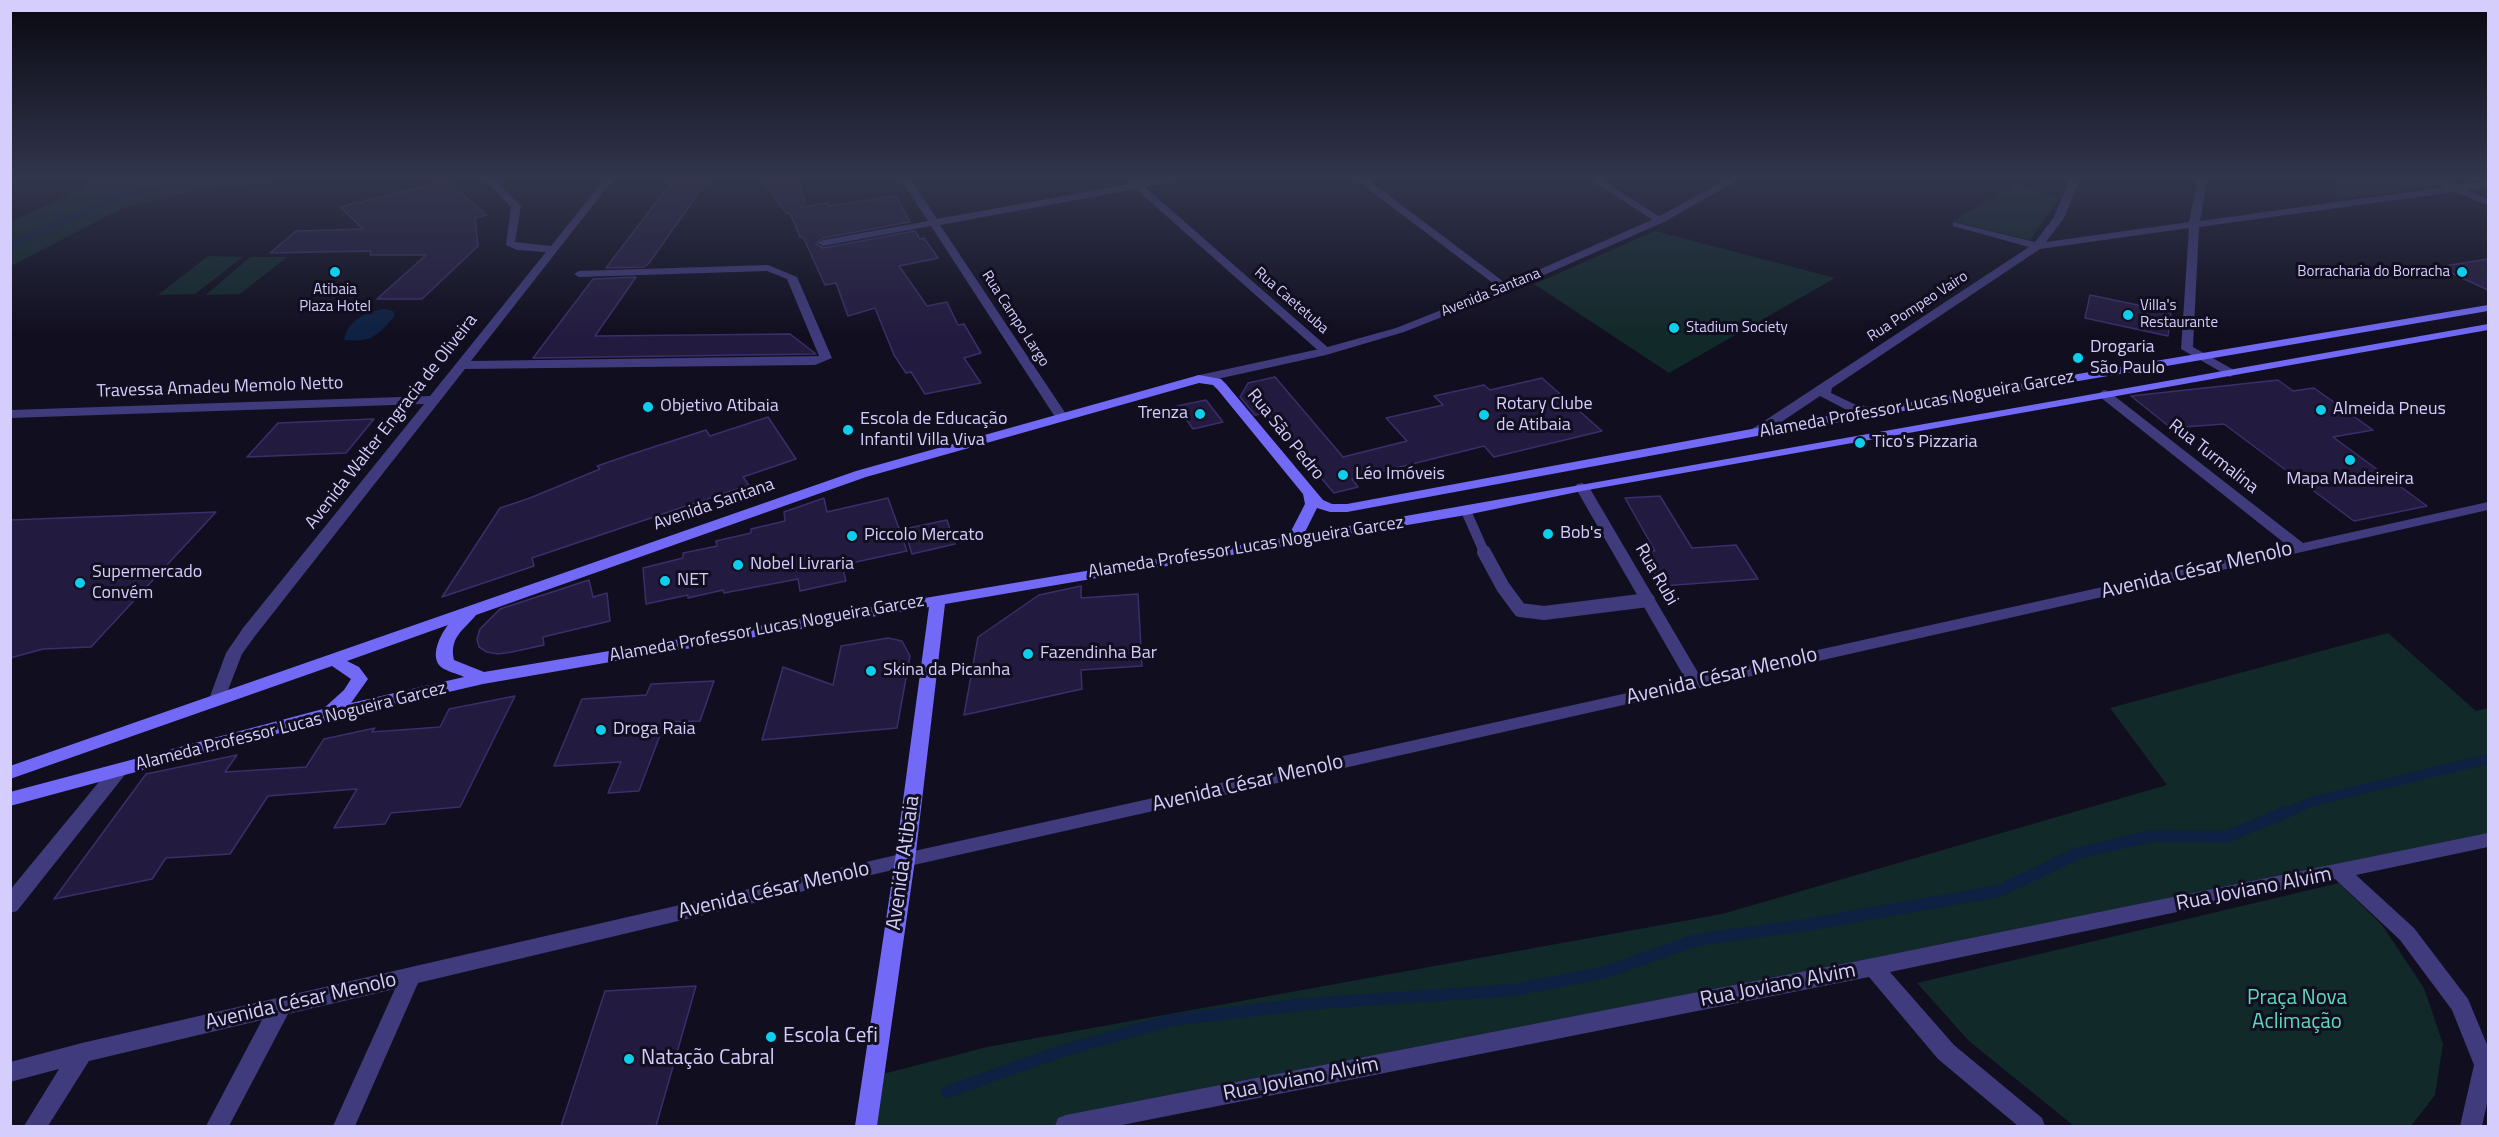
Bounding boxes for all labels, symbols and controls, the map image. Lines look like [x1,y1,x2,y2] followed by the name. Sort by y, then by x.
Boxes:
[2297,263,2450,281] place label: Borracharia do Borracha
[1250,264,1332,338] street label: Rua Caetetuba
[328,265,342,279] marker: Atibaia Plaza Hotel
[1439,265,1543,321] street label: Avenida Santana
[2455,265,2469,279] marker: Borracharia do Borracha
[977,268,1053,370] street label: Rua Campo Largo
[1864,268,1972,346] street label: Rua Pompeo Vairo
[299,281,371,316] place label: Atibaia Plaza Hotel
[2140,297,2218,332] place label: Villa's Restaurante
[2121,308,2135,322] marker: Villa's Restaurante
[301,310,483,534] street label: Avenida Walter Engracia de Oliveira
[1686,319,1788,337] place label: Stadium Society
[1667,321,1681,335] marker: Stadium Society
[2090,337,2165,380] place label: Drogaria São Paulo
[2071,351,2085,365] marker: Drogaria São Paulo
[1758,367,2076,443] street label: Alameda Professor Lucas Nogueira Garcez
[96,373,344,403] street label: Travessa Amadeu Memolo Netto
[1242,385,1328,485] street label: Rua São Pedro
[1496,394,1593,436] place label: Rotary Clube de Atibaia
[660,396,779,418] place label: Objetivo Atibaia
[2333,399,2446,421] place label: Almeida Pneus
[641,400,655,414] marker: Objetivo Atibaia
[1138,403,1188,425] place label: Trenza
[2314,403,2328,417] marker: Almeida Pneus
[1193,407,1207,421] marker: Trenza
[1477,408,1491,422] marker: Rotary Clube de Atibaia
[860,409,1007,452] place label: Escola de Educação Infantil Villa Viva
[2164,415,2262,499] street label: Rua Turmalina
[841,423,855,437] marker: Escola de Educação Infantil Villa Viva
[1872,432,1978,454] place label: Tico's Pizzaria
[1853,436,1867,450] marker: Tico's Pizzaria
[2343,453,2357,467] marker: Mapa Madeireira
[1355,464,1445,486] place label: Léo Imóveis
[1336,468,1350,482] marker: Léo Imóveis
[2286,469,2414,491] place label: Mapa Madeireira
[651,474,777,536] street label: Avenida Santana
[1087,512,1405,584] street label: Alameda Professor Lucas Nogueira Garcez
[1560,523,1602,545] place label: Bob's
[864,525,984,547] place label: Piccolo Mercato
[1541,527,1555,541] marker: Bob's
[845,529,859,543] marker: Piccolo Mercato
[2099,537,2295,605] street label: Avenida César Menolo
[1630,540,1682,610] street label: Rua Rubi
[750,554,854,576] place label: Nobel Livraria
[731,558,745,572] marker: Nobel Livraria
[92,562,202,604] place label: Supermercado Convém
[677,570,709,592] place label: NET
[658,574,672,588] marker: NET
[73,576,87,590] marker: Supermercado Convém
[608,591,926,667] street label: Alameda Professor Lucas Nogueira Garcez
[1040,643,1157,665] place label: Fazendinha Bar
[1624,643,1820,711] street label: Avenida César Menolo
[1021,647,1035,661] marker: Fazendinha Bar
[883,660,1010,682] place label: Skina da Picanha
[864,664,878,678] marker: Skina da Picanha
[134,678,448,776] street label: Alameda Professor Lucas Nogueira Garcez
[613,719,695,741] place label: Droga Raia
[594,723,608,737] marker: Droga Raia
[1150,750,1346,818] street label: Avenida César Menolo
[882,794,926,932] street label: Avenida Atibaia
[676,857,872,925] street label: Avenida César Menolo
[2174,863,2334,917] street label: Rua Joviano Alvim
[1698,959,1858,1013] street label: Rua Joviano Alvim
[203,968,399,1036] street label: Avenida César Menolo
[2247,986,2347,1036] park label: Praça Nova Aclimação
[783,1024,878,1050] place label: Escola Cefi
[764,1030,778,1044] marker: Escola Cefi
[641,1046,775,1072] place label: Natação Cabral
[622,1052,636,1066] marker: Natação Cabral
[1221,1053,1381,1107] street label: Rua Joviano Alvim

